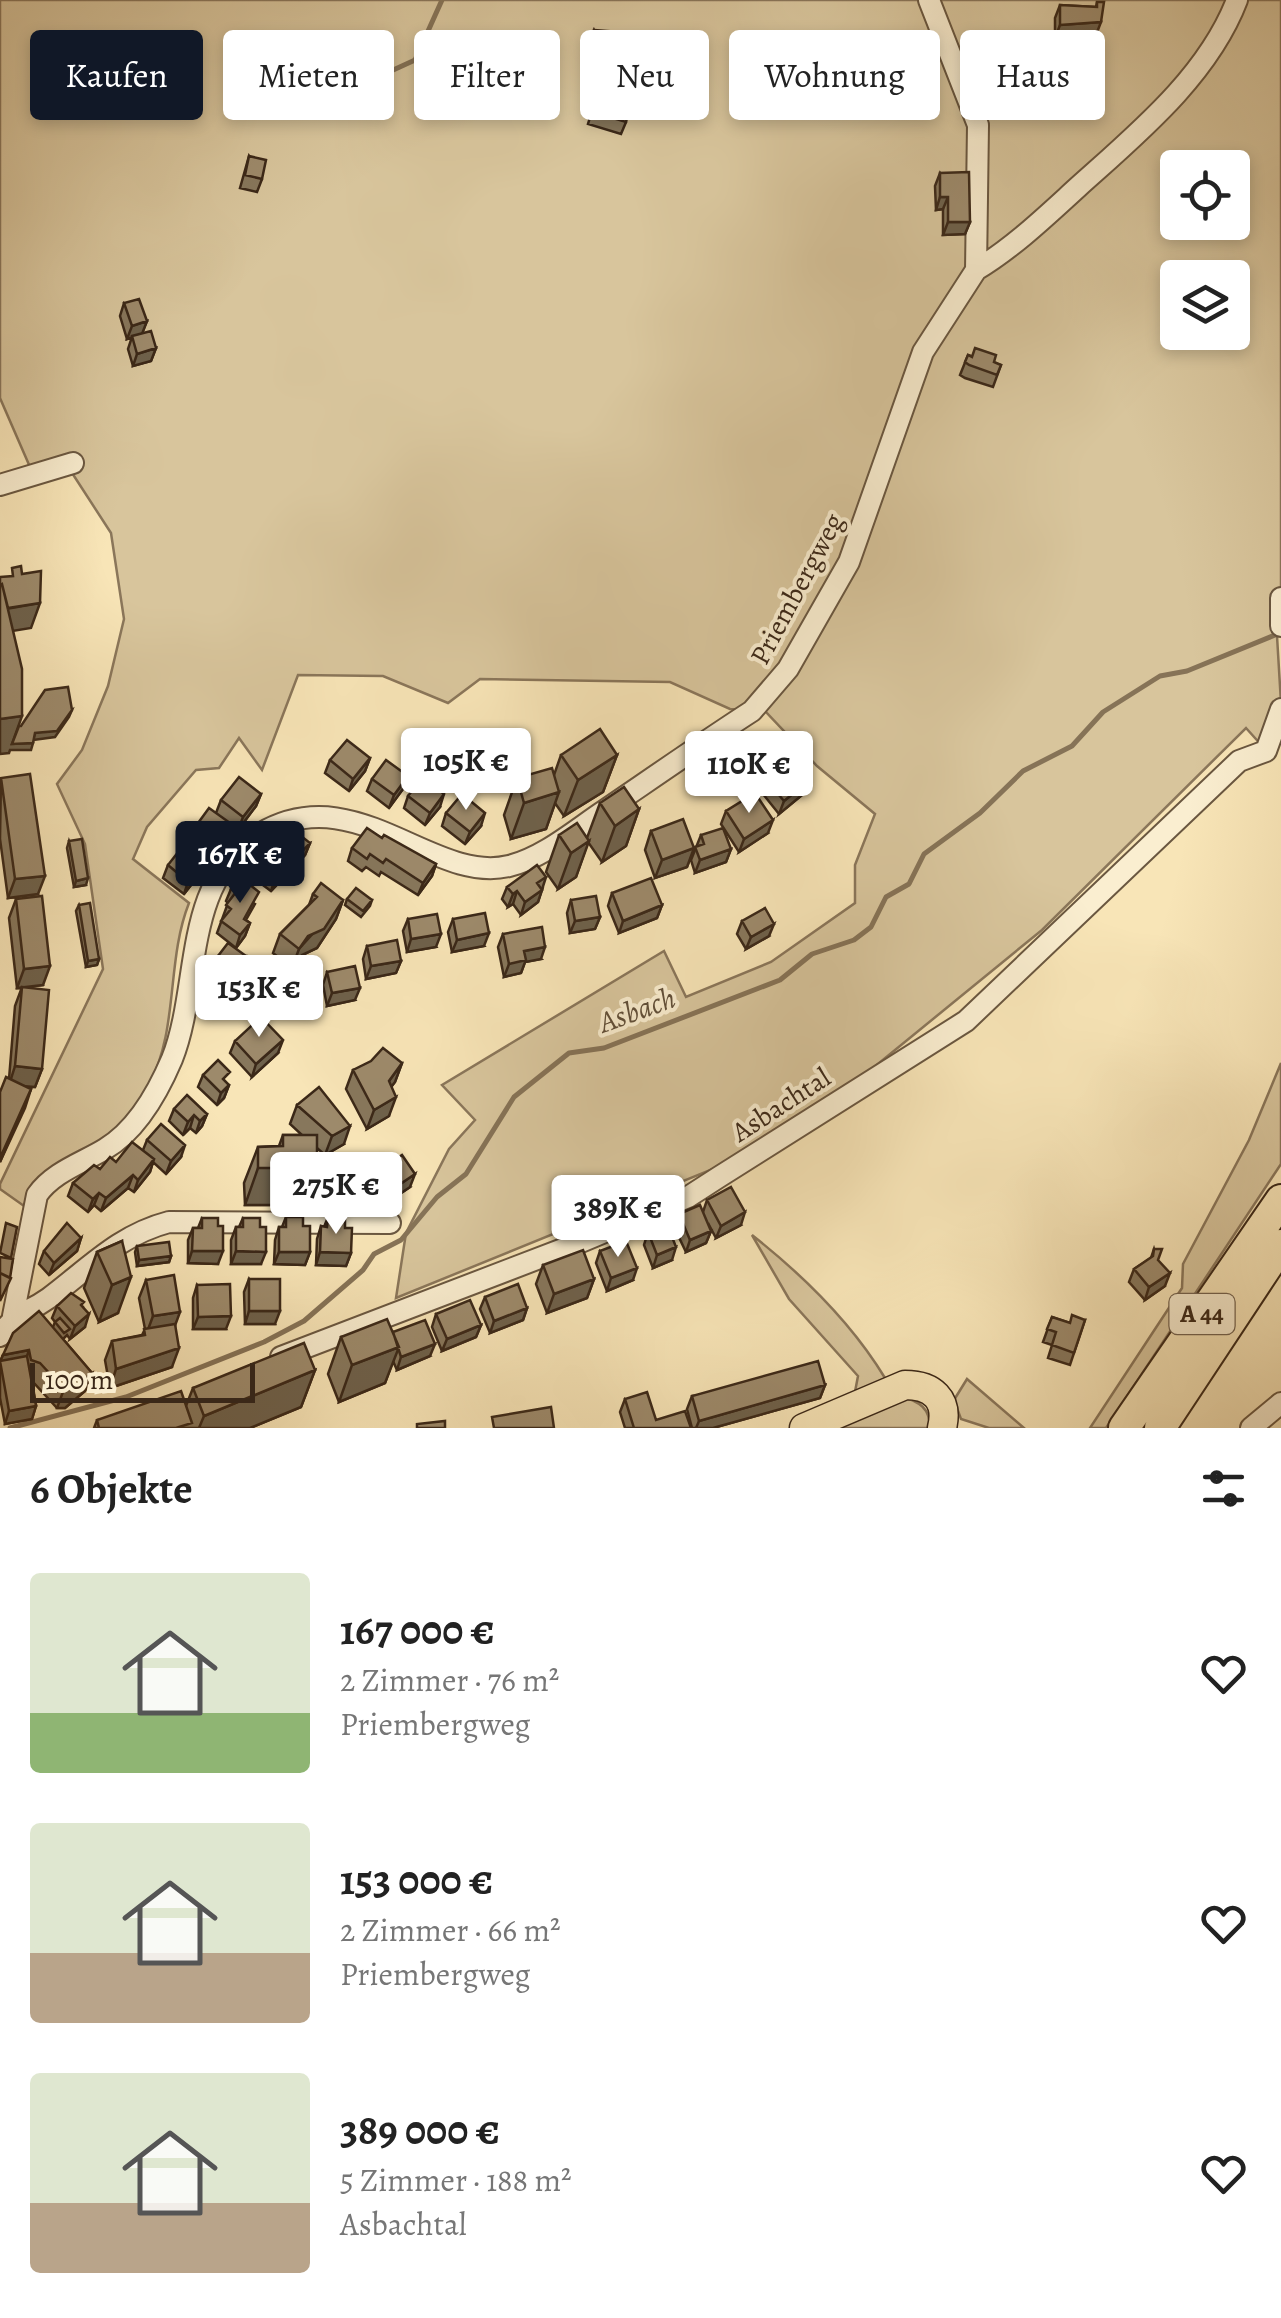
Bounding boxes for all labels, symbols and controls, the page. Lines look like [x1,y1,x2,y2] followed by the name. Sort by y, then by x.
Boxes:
[30,30,203,120] chip: Kaufen
[223,30,394,120] chip: Mieten
[414,30,560,120] chip: Filter
[580,30,709,120] chip: Neu
[729,30,940,120] chip: Wohnung
[960,30,1105,120] chip: Haus
[1160,150,1250,350] map controls
[1160,150,1250,240] button: locate
[1160,260,1250,350] button: layers
[741,506,853,672] street label: Priembergweg
[385,728,547,813] pin: 105K €
[668,731,830,816] pin: 110K €
[423,738,509,782] text: 105K €
[707,741,791,785] text: 110K €
[159,821,321,906] pin: 167K €
[197,831,283,875] text: 167K €
[178,955,340,1040] pin: 153K €
[217,965,301,1009] text: 153K €
[591,978,681,1043] water label: Asbach
[723,1059,838,1152] street label: Asbachtal
[255,1152,417,1237] pin: 275K €
[292,1162,380,1206] text: 275K €
[537,1175,699,1260] pin: 389K €
[574,1185,662,1229] text: 389K €
[1170,1294,1234,1334] road number: A 44
[30,1358,255,1402] scale bar
[45,1361,113,1399] text: 100 m
[30,1460,193,1517] text: 6 Objekte
[1196,1461,1251,1516] icon: filters
[340,1601,495,1658] text: 167 000 €
[110,1613,230,1733] icon: home
[1196,1646,1251,1701] icon: heart
[340,1658,559,1702] text: 2 Zimmer · 76 m²
[340,1702,531,1746] text: Priembergweg
[340,1851,493,1908] text: 153 000 €
[110,1863,230,1983] icon: home
[1196,1896,1251,1951] icon: heart
[340,1908,561,1952] text: 2 Zimmer · 66 m²
[340,1952,531,1996] text: Priembergweg
[340,2101,500,2158] text: 389 000 €
[110,2113,230,2233] icon: home
[1196,2146,1251,2201] icon: heart
[340,2158,572,2202] text: 5 Zimmer · 188 m²
[340,2202,467,2246] text: Asbachtal

